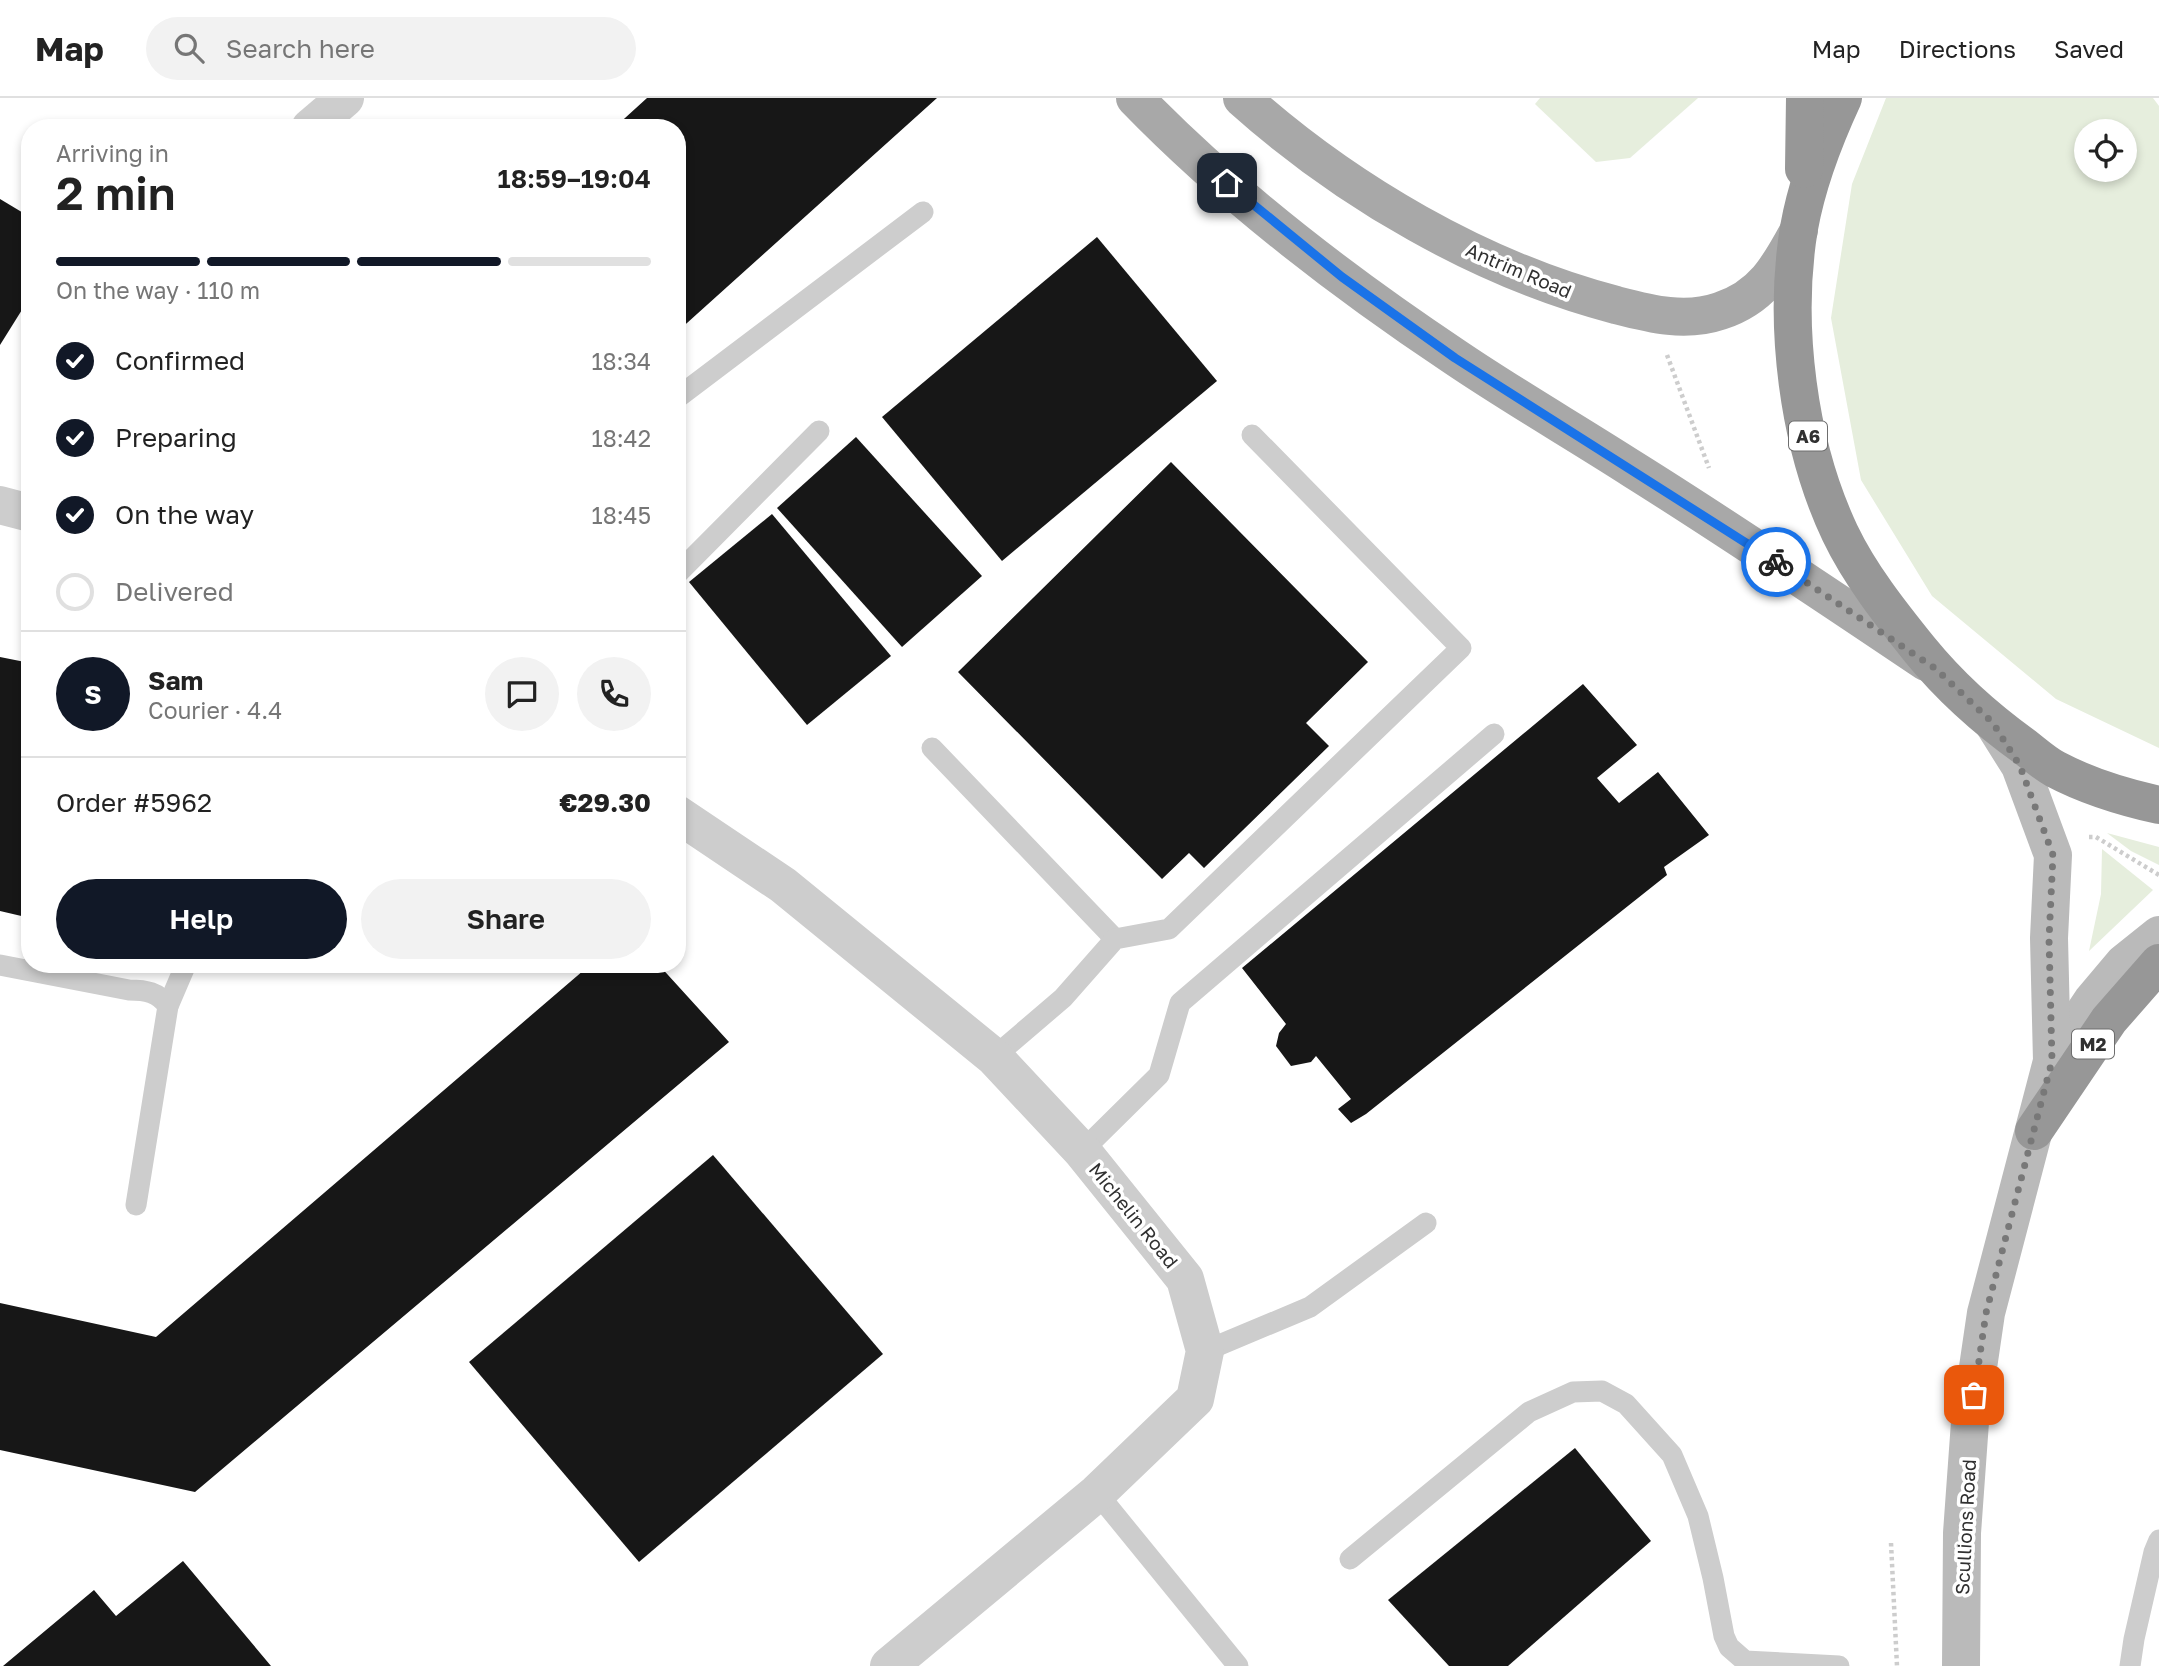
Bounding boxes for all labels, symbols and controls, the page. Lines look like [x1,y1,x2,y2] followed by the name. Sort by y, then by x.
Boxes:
[146,17,636,80] search box
[35,29,104,68] text: Map
[170,29,208,67] icon: search
[226,33,375,64] text: Search here
[1812,34,1861,63] text: Map
[1899,34,2016,63] text: Directions
[2054,34,2124,63] text: Saved
[2074,119,2137,182] map controls
[2074,119,2137,182] button: locate
[56,139,169,167] text: Arriving in
[1197,153,1257,213] pin
[498,163,651,194] text: 18:59–19:04
[1208,164,1246,202] icon: home
[56,165,176,220] text: 2 min
[1463,237,1575,303] street label: Antrim Road
[56,276,260,304] text: On the way · 110 m
[56,342,94,380] icon: check
[115,345,245,376] text: Confirmed
[591,347,651,375] text: 18:34
[56,419,94,457] icon: check
[115,422,237,453] text: Preparing
[1789,422,1827,450] road number: A6
[592,424,651,452] text: 18:42
[56,496,94,534] icon: check
[115,499,254,530] text: On the way
[592,501,651,529] text: 18:45
[1741,527,1811,597] courier
[1757,543,1795,581] icon: bike
[115,576,234,607] text: Delivered
[485,657,559,731] button: chat
[577,657,651,731] button: phone
[148,665,203,696] text: Sam
[84,679,102,710] text: S
[148,696,282,724] text: Courier · 4.4
[56,787,212,818] text: Order #5962
[559,787,651,818] text: €29.30
[56,879,347,959] button: Help
[361,879,651,959] button: Share
[2072,1029,2114,1058] road number: M2
[1085,1158,1183,1272] street label: Michelin Road
[1944,1365,2004,1425] pin
[1955,1376,1993,1414] icon: bag
[1950,1459,1980,1595] street label: Scullions Road

